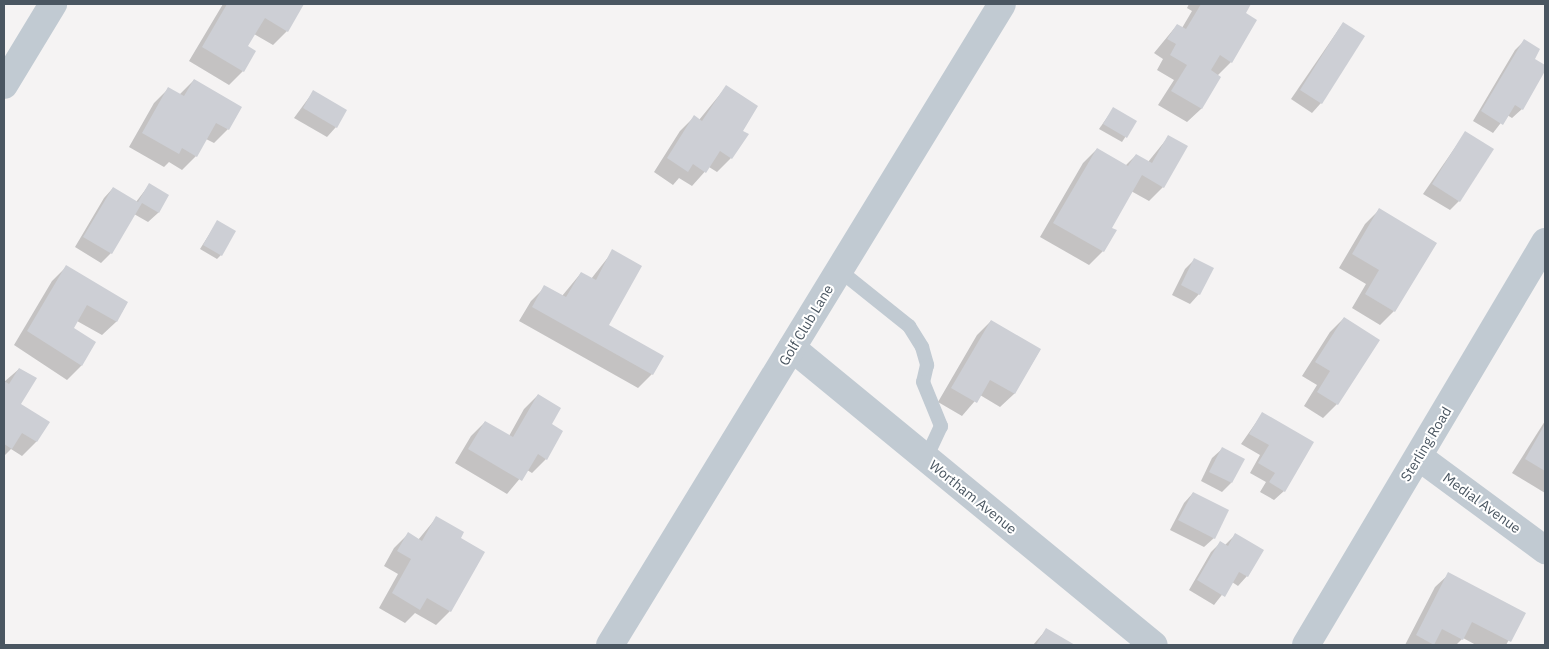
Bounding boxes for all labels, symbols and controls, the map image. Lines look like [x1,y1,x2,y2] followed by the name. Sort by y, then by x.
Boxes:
[775,282,837,368] street label: Golf Club Lane
[1397,404,1455,484] street label: Sterling Road
[926,457,1020,537] street label: Wortham Avenue
[1440,469,1524,537] street label: Medial Avenue

